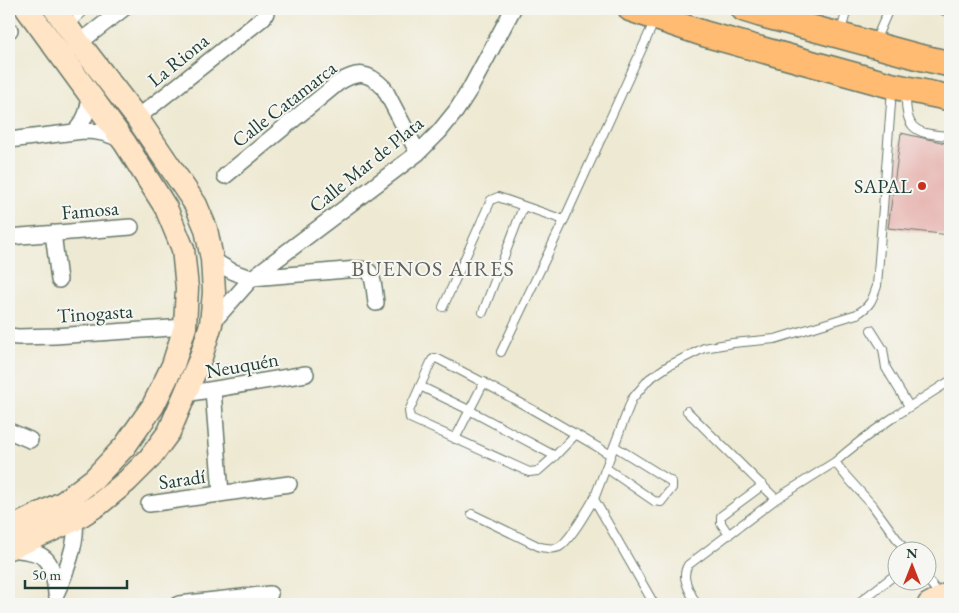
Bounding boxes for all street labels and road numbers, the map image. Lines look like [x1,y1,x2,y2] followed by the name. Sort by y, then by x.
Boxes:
[142,27,214,93] street label: La Riona
[226,55,342,153] street label: Calle Catamarca
[303,110,429,218] street label: Calle Mar de Plata
[60,195,120,225] street label: Famosa
[56,297,134,329] street label: Tinogasta
[204,346,281,384] street label: Neuquén
[157,463,207,495] street label: Saradí

